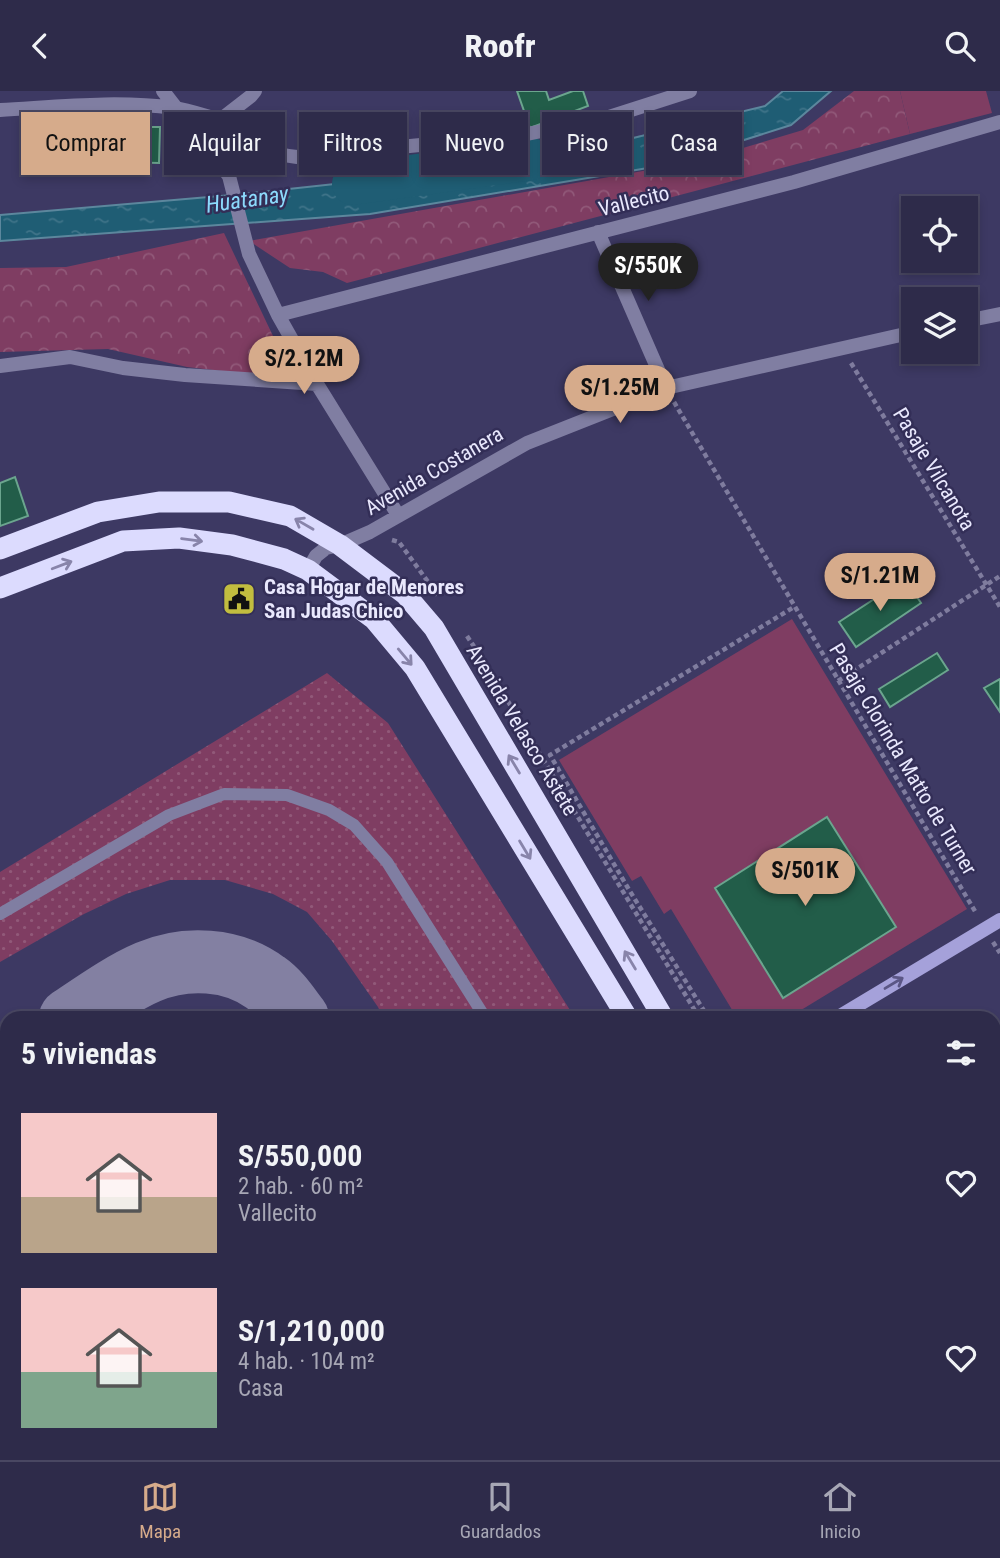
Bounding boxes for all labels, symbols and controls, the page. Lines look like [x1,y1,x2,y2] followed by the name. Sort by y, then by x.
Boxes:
[21,27,59,65] icon: back
[465,27,536,65] text: Roofr
[941,27,979,65] icon: search
[21,112,150,175] chip: Comprar
[164,112,285,175] chip: Alquilar
[299,112,407,175] chip: Filtros
[421,112,528,175] chip: Nuevo
[542,112,632,175] chip: Piso
[646,112,742,175] chip: Casa
[204,180,291,219] water label: Huatanay
[596,181,672,221] street label: Vallecito
[901,196,978,364] map controls
[901,196,978,273] button: locate
[591,243,705,303] pin: S/550K
[614,252,682,279] text: S/550K
[901,287,978,364] button: layers
[239,337,369,396] pin: S/2.12M
[264,345,344,372] text: S/2.12M
[555,365,685,425] pin: S/1.25M
[580,374,660,401] text: S/1.25M
[888,403,980,535] street label: Pasaje Vilcanota
[361,422,507,520] street label: Avenida Costanera
[294,517,314,531] one-way arrow
[180,533,202,546] one-way arrow
[815,553,945,613] pin: S/1.21M
[50,557,72,570] one-way arrow
[840,562,920,589] text: S/1.21M
[264,575,464,623] place label: Casa Hogar de Menores San Judas Chico
[220,580,258,618] public building icon: Casa Hogar de Menores San Judas Chico
[824,639,982,879] street label: Pasaje Clorinda Matto de Turner
[461,640,583,820] street label: Avenida Velasco Astete
[397,647,413,665] one-way arrow
[507,754,521,774] one-way arrow
[518,839,532,859] one-way arrow
[748,849,862,908] pin: S/501K
[771,857,839,884] text: S/501K
[622,950,636,970] one-way arrow
[883,976,903,990] one-way arrow
[942,1034,980,1072] icon: filters
[21,1036,157,1071] text: 5 viviendas
[238,1138,362,1173] text: S/550,000
[77,1141,161,1225] icon: home
[942,1164,980,1202] icon: heart
[238,1173,363,1200] text: 2 hab. · 60 m²
[238,1200,317,1227] text: Vallecito
[238,1313,385,1348] text: S/1,210,000
[77,1316,161,1400] icon: home
[942,1339,980,1377] icon: heart
[238,1348,375,1375] text: 4 hab. · 104 m²
[238,1375,284,1402] text: Casa
[139,1478,181,1543] tab: Mapa
[460,1478,541,1543] tab: Guardados
[820,1478,861,1543] tab: Inicio

